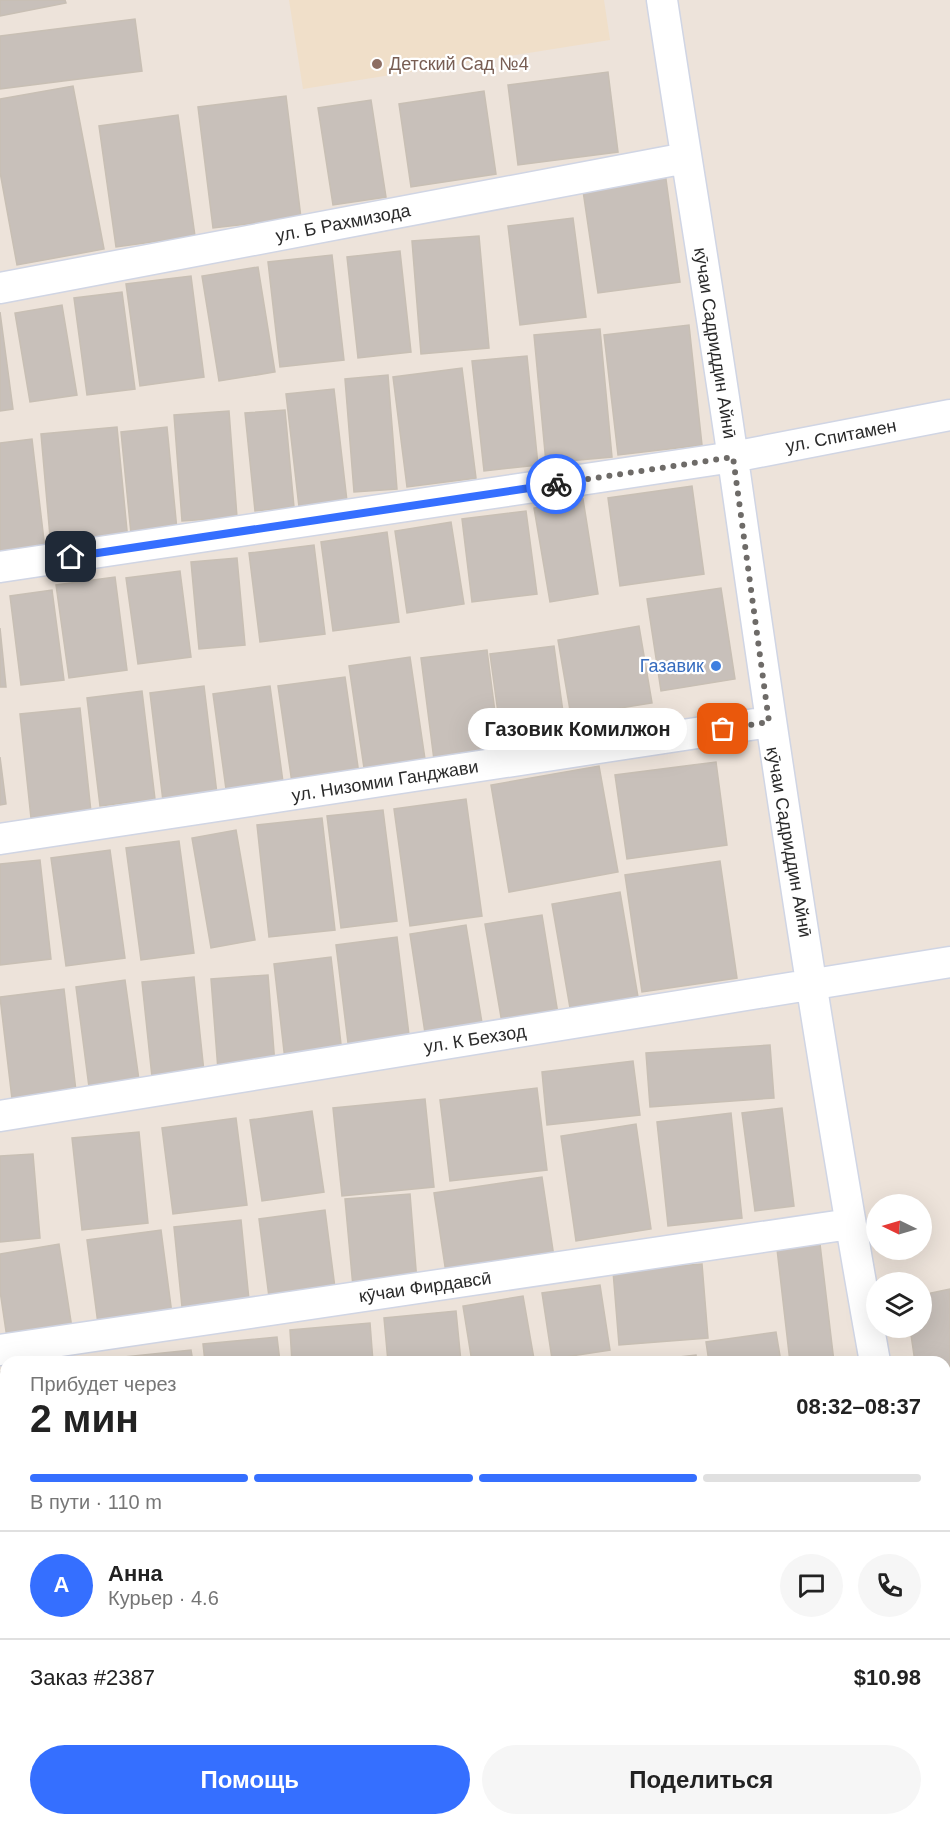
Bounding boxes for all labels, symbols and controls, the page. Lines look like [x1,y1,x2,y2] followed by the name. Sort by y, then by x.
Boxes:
[389,54,529,74] place label: Детский Сад №4
[370,57,384,71] marker: Детский Сад №4
[274,200,413,246] street label: ул. Б Рахмизода
[690,246,740,440] street label: кӯчаи Садриддин Айнӣ
[784,415,898,457] street label: ул. Спитамен
[526,454,586,514] courier
[540,468,573,501] icon: bike
[45,531,96,582] pin
[54,540,87,573] icon: home
[640,656,704,676] place label: Газавик
[709,659,723,673] marker: Газавик
[697,703,748,754] pin
[468,708,687,750] callout: Газовик Комилжон
[706,712,739,745] icon: bag
[484,718,671,740] text: Газовик Комилжон
[762,745,816,939] street label: кӯчаи Садриддин Айнӣ
[290,756,480,806] street label: ул. Низомии Ганджави
[423,1021,528,1057] street label: ул. К Бехзод
[866,1194,932,1260] north arrow
[866,1194,932,1338] map controls
[357,1268,493,1306] street label: кӯчаи Фирдавсӣ
[866,1272,932,1338] button: layers
[30,1373,176,1395] text: Прибудет через
[796,1394,921,1419] text: 08:32–08:37
[30,1397,139,1440] text: 2 мин
[30,1491,162,1513] text: В пути · 110 m
[780,1554,843,1617] button: chat
[858,1554,921,1617] button: phone
[108,1561,163,1586] text: Анна
[54,1572,69,1597] text: А
[108,1587,219,1609] text: Курьер · 4.6
[30,1665,155,1690] text: Заказ #2387
[854,1665,921,1690] text: $10.98
[30,1745,470,1814] button: Помощь
[482,1745,921,1814] button: Поделиться

